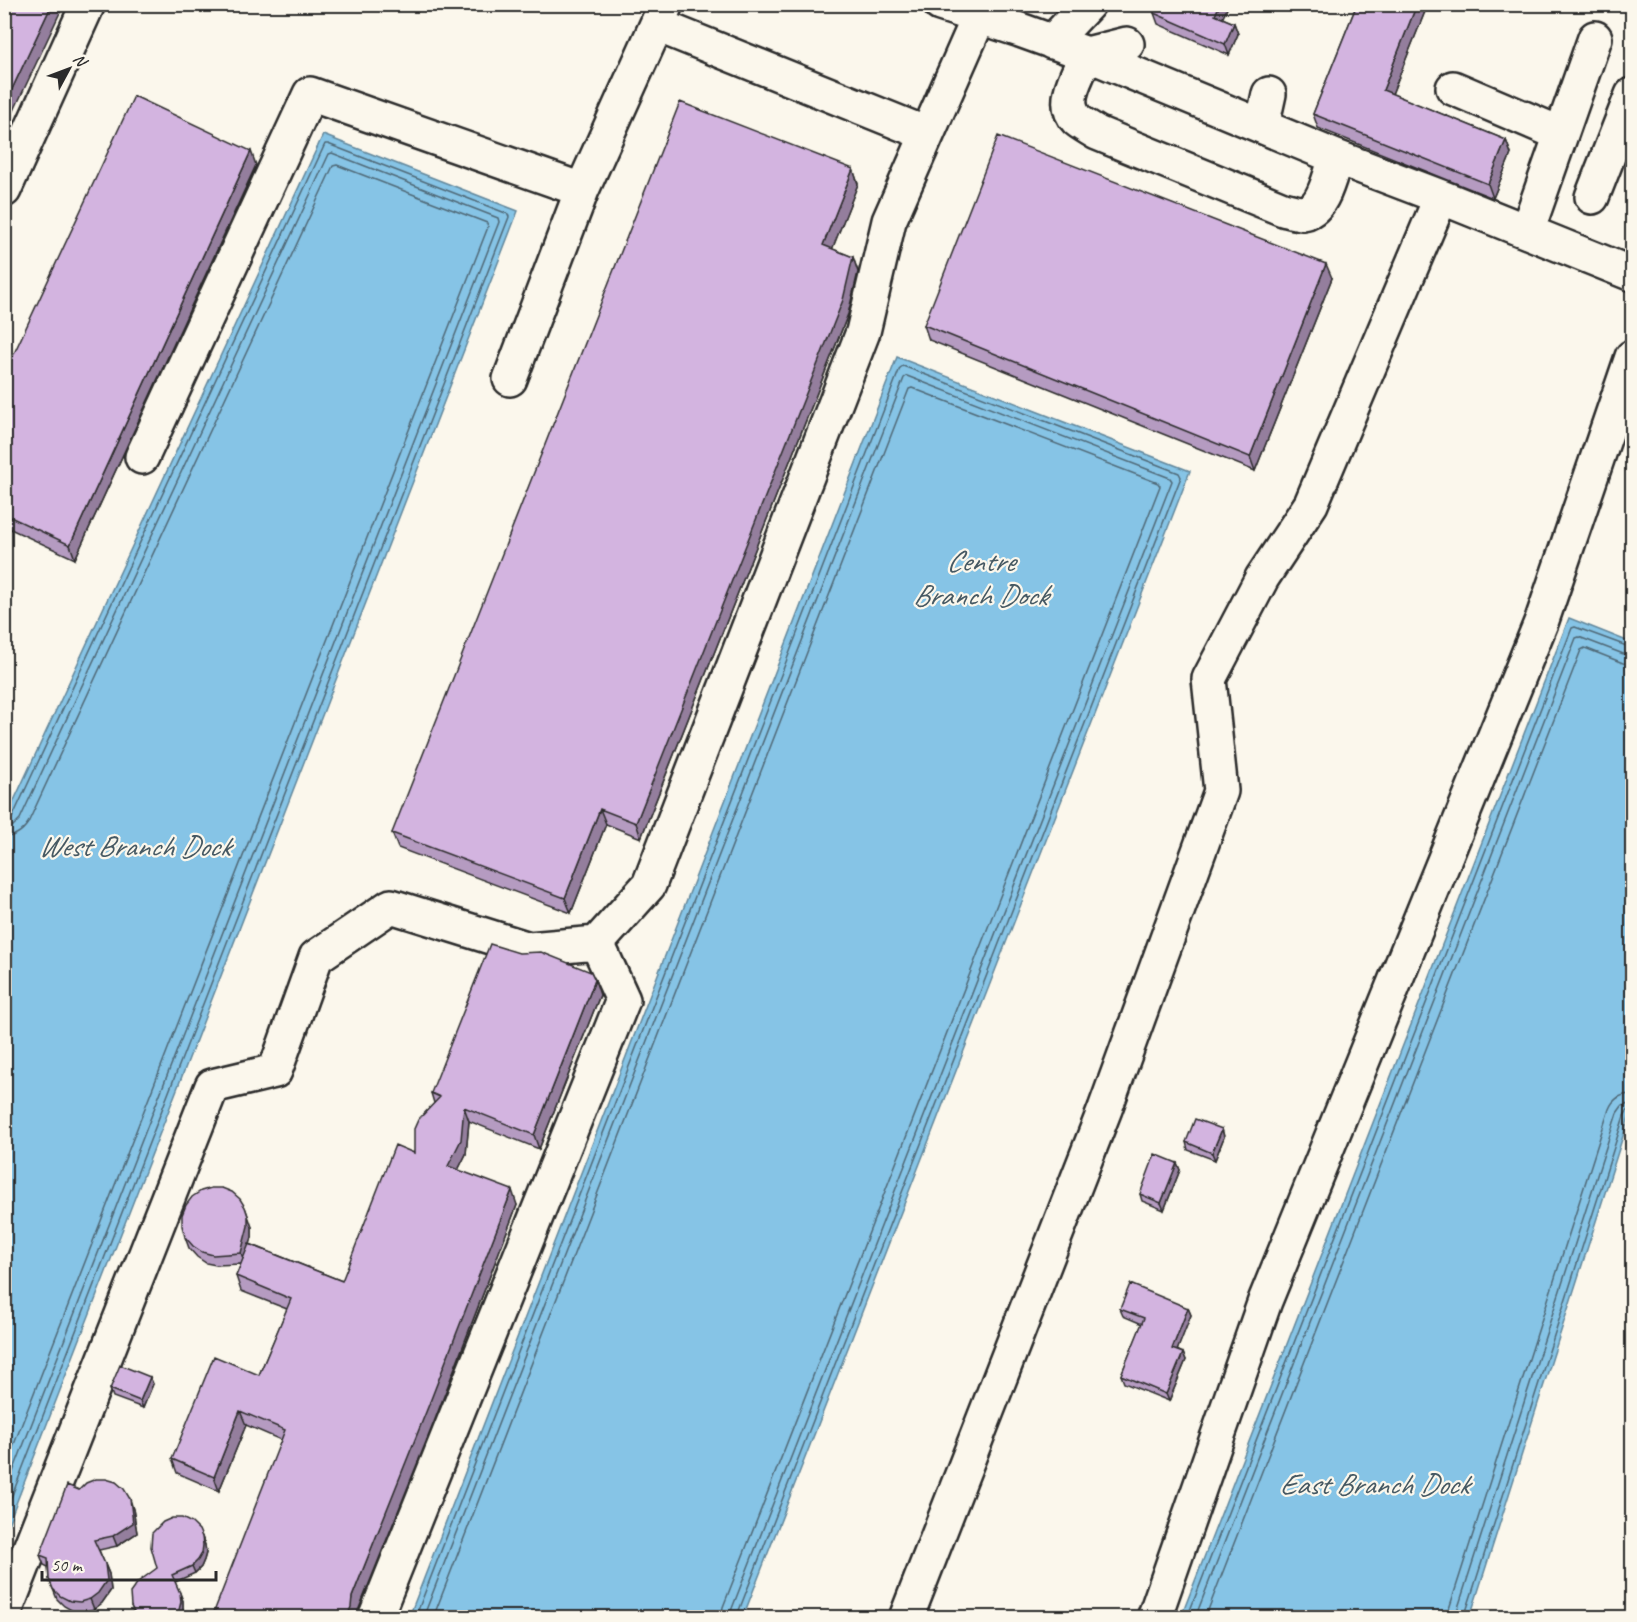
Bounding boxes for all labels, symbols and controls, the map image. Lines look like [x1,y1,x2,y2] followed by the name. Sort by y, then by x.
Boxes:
[39,39,99,99] north arrow
[69,50,92,72] text: N
[913,542,1053,614] water label: Centre Branch Dock
[38,827,235,865] water label: West Branch Dock
[1279,1465,1474,1503] water label: East Branch Dock
[42,1544,216,1582] scale bar
[51,1554,84,1576] text: 50 m

